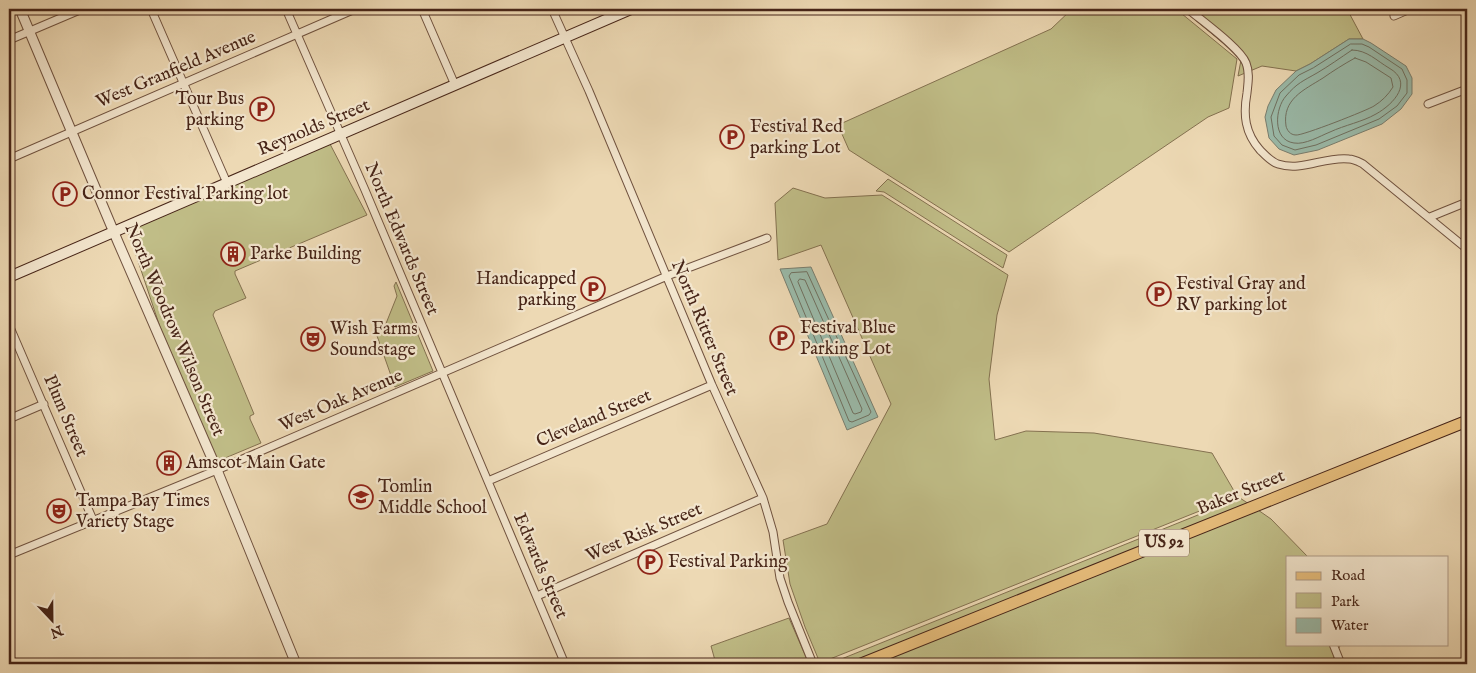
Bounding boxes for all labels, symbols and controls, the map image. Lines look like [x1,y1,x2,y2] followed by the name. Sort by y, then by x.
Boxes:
[93,26,259,114] street label: West Granfield Avenue
[175,88,244,132] place label: Tour Bus parking
[255,94,373,162] street label: Reynolds Street
[249,96,275,122] parking icon: Tour Bus parking
[750,116,843,160] place label: Festival Red parking Lot
[719,124,745,150] parking icon: Festival Red parking Lot
[358,159,444,319] street label: North Edwards Street
[52,181,78,207] parking icon: Connor Festival Parking lot
[82,183,288,206] place label: Connor Festival Parking lot
[119,220,229,440] street label: North Woodrow Wilson Street
[220,241,246,267] building icon: Parke Building
[250,243,361,266] place label: Parke Building
[665,257,743,399] street label: North Ritter Street
[476,268,576,312] place label: Handicapped parking
[1176,273,1306,317] place label: Festival Gray and RV parking lot
[580,276,606,302] parking icon: Handicapped parking
[1146,281,1172,307] parking icon: Festival Gray and RV parking lot
[800,317,896,361] place label: Festival Blue Parking Lot
[330,318,418,362] place label: Wish Farms Soundstage
[769,325,795,351] parking icon: Festival Blue Parking Lot
[300,326,326,352] theatre icon: Wish Farms Soundstage
[276,365,406,437] street label: West Oak Avenue
[37,371,93,461] street label: Plum Street
[533,384,655,454] street label: Cleveland Street
[156,450,182,476] building icon: Amscot Main Gate
[185,452,326,475] place label: Amscot Main Gate
[1194,465,1288,521] street label: Baker Street
[378,476,487,520] place label: Tomlin Middle School
[348,484,374,510] school or university icon: Tomlin Middle School
[75,490,210,534] place label: Tampa Bay Times Variety Stage
[46,498,72,524] theatre icon: Tampa Bay Times Variety Stage
[582,498,706,568] street label: West Risk Street
[507,510,573,622] street label: Edwards Street
[1139,530,1189,556] road number: US 92
[637,549,663,575] parking icon: Festival Parking
[668,551,788,574] place label: Festival Parking
[1286,556,1448,646] legend
[1331,566,1366,585] text: Road
[1331,592,1361,611] text: Park
[28,596,78,646] north arrow
[1331,616,1369,635] text: Water
[48,620,66,642] text: N

